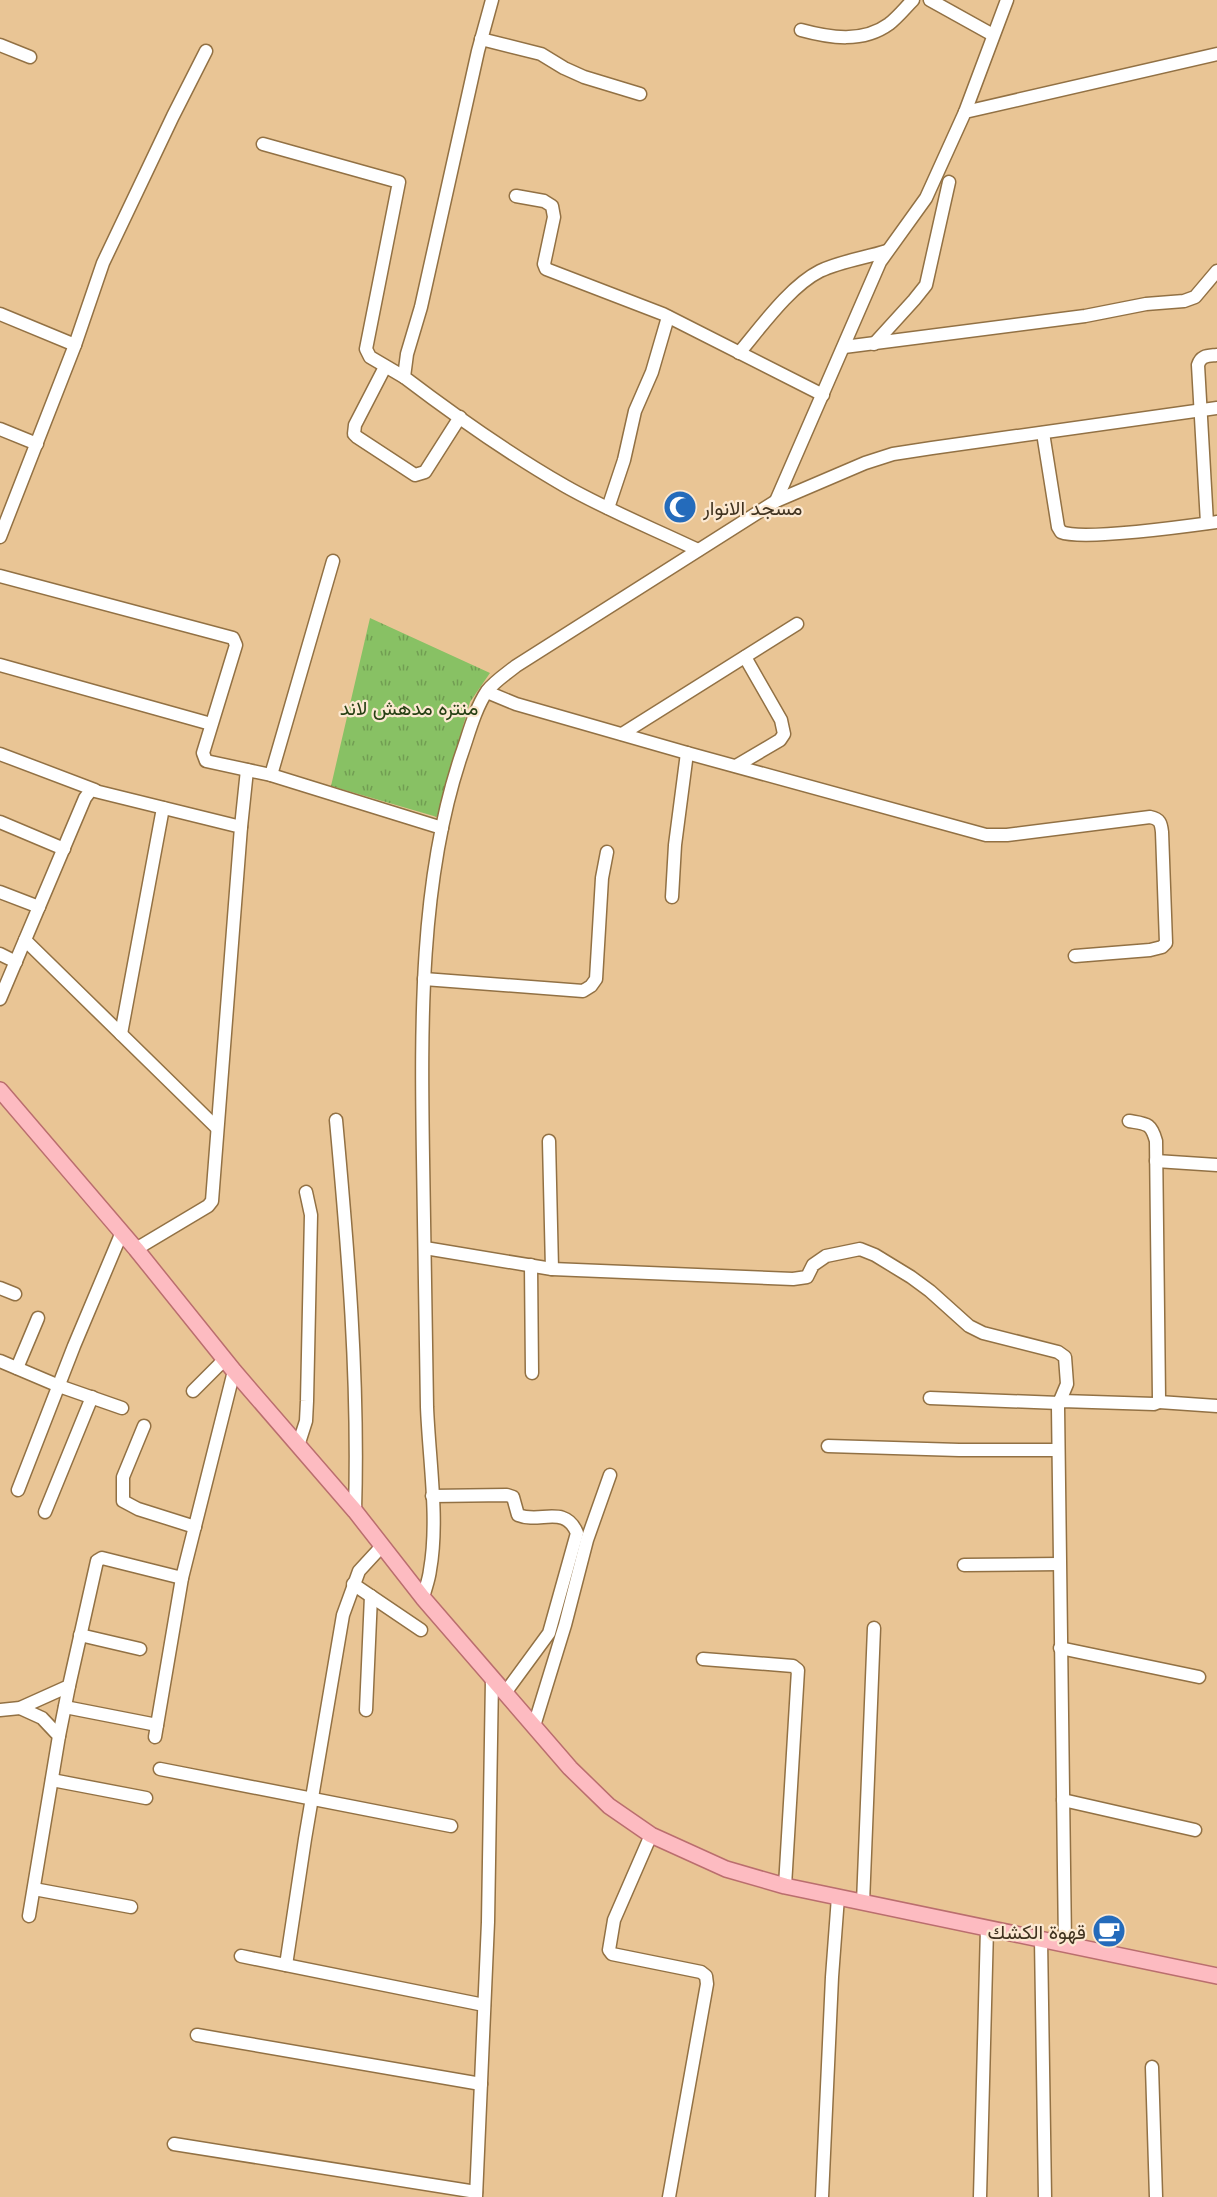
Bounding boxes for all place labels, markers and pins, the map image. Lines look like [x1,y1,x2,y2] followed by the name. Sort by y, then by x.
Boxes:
[662,489,698,525] mosque icon: مسجد الانوار
[702,495,802,521] place label: مسجد الانوار
[1091,1913,1127,1949] cafe icon: قهوة الكشك
[988,1919,1086,1945] place label: قهوة الكشك

